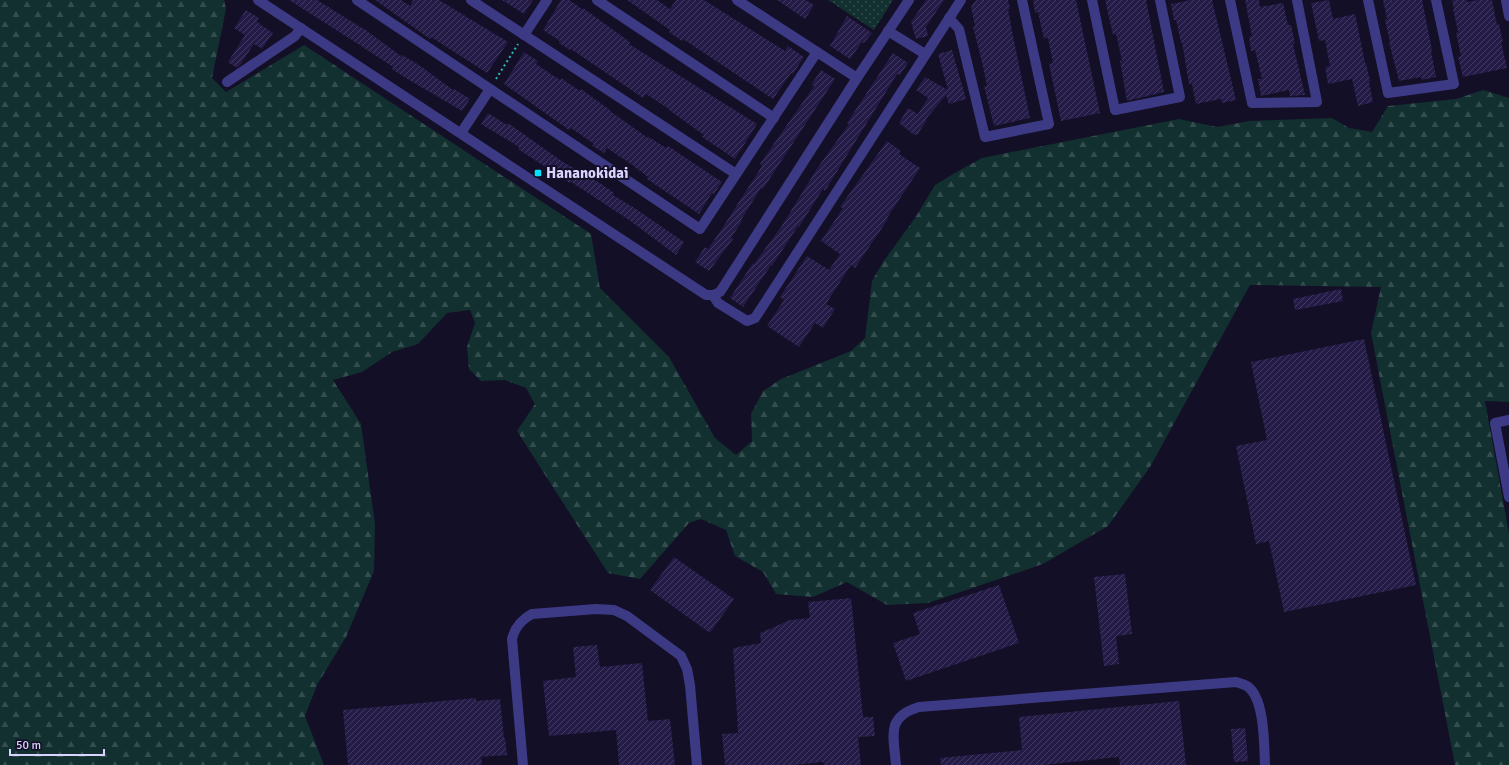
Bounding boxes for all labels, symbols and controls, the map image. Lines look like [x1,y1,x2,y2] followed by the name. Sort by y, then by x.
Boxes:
[546,164,628,182] place label: Hananokidai
[533,168,543,178] marker: Hananokidai
[10,731,104,757] scale bar
[16,738,41,753] text: 50 m

